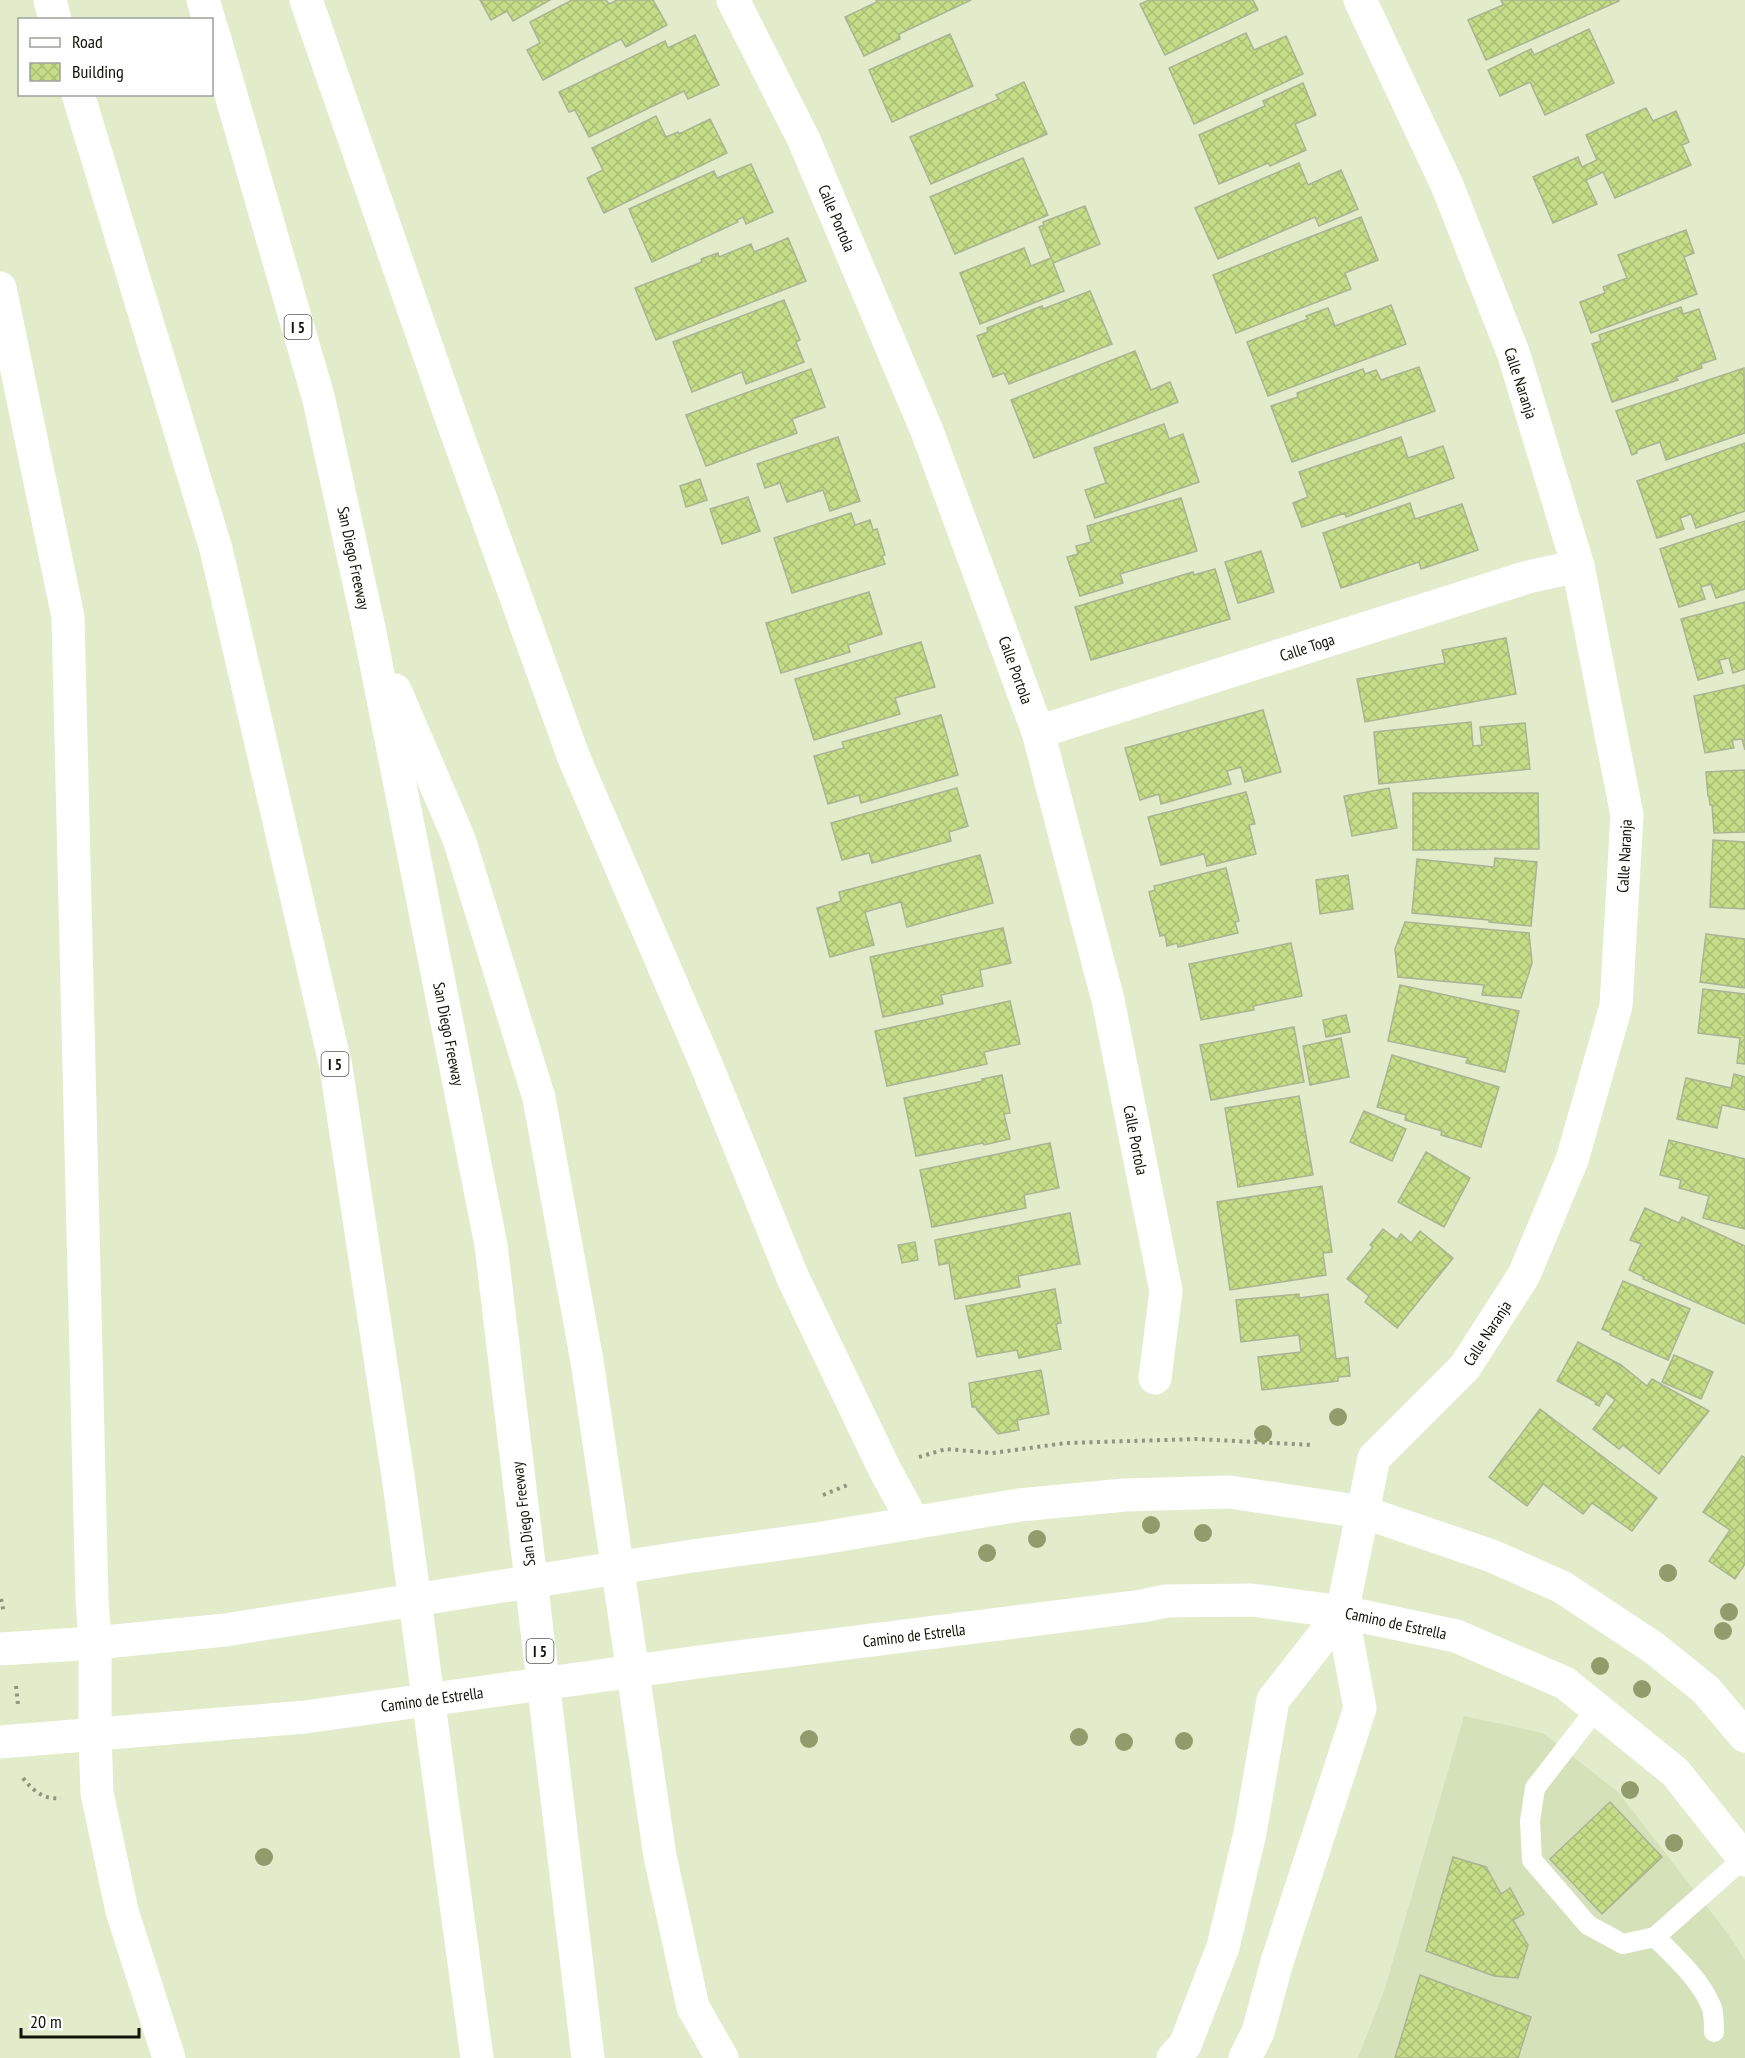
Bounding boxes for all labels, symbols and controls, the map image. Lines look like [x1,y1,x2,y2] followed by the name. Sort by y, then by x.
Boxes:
[18,18,213,96] legend
[72,30,103,53] text: Road
[72,60,124,83] text: Building
[814,182,860,254] street label: Calle Portola
[284,315,312,339] road number: I 5
[1500,345,1542,421] street label: Calle Naranja
[333,505,375,611] street label: San Diego Freeway
[1277,629,1337,665] street label: Calle Toga
[995,633,1037,707] street label: Calle Portola
[1612,819,1636,893] street label: Calle Naranja
[429,981,469,1087] street label: San Diego Freeway
[322,1052,348,1076] road number: I 5
[1119,1103,1153,1177] street label: Calle Portola
[1459,1297,1515,1369] street label: Calle Naranja
[507,1461,539,1567] street label: San Diego Freeway
[1343,1602,1449,1644] street label: Camino de Estrella
[862,1619,966,1651] street label: Camino de Estrella
[526,1639,554,1663] road number: I 5
[380,1682,484,1716] street label: Camino de Estrella
[21,2001,140,2039] scale bar
[30,2010,62,2033] text: 20 m

